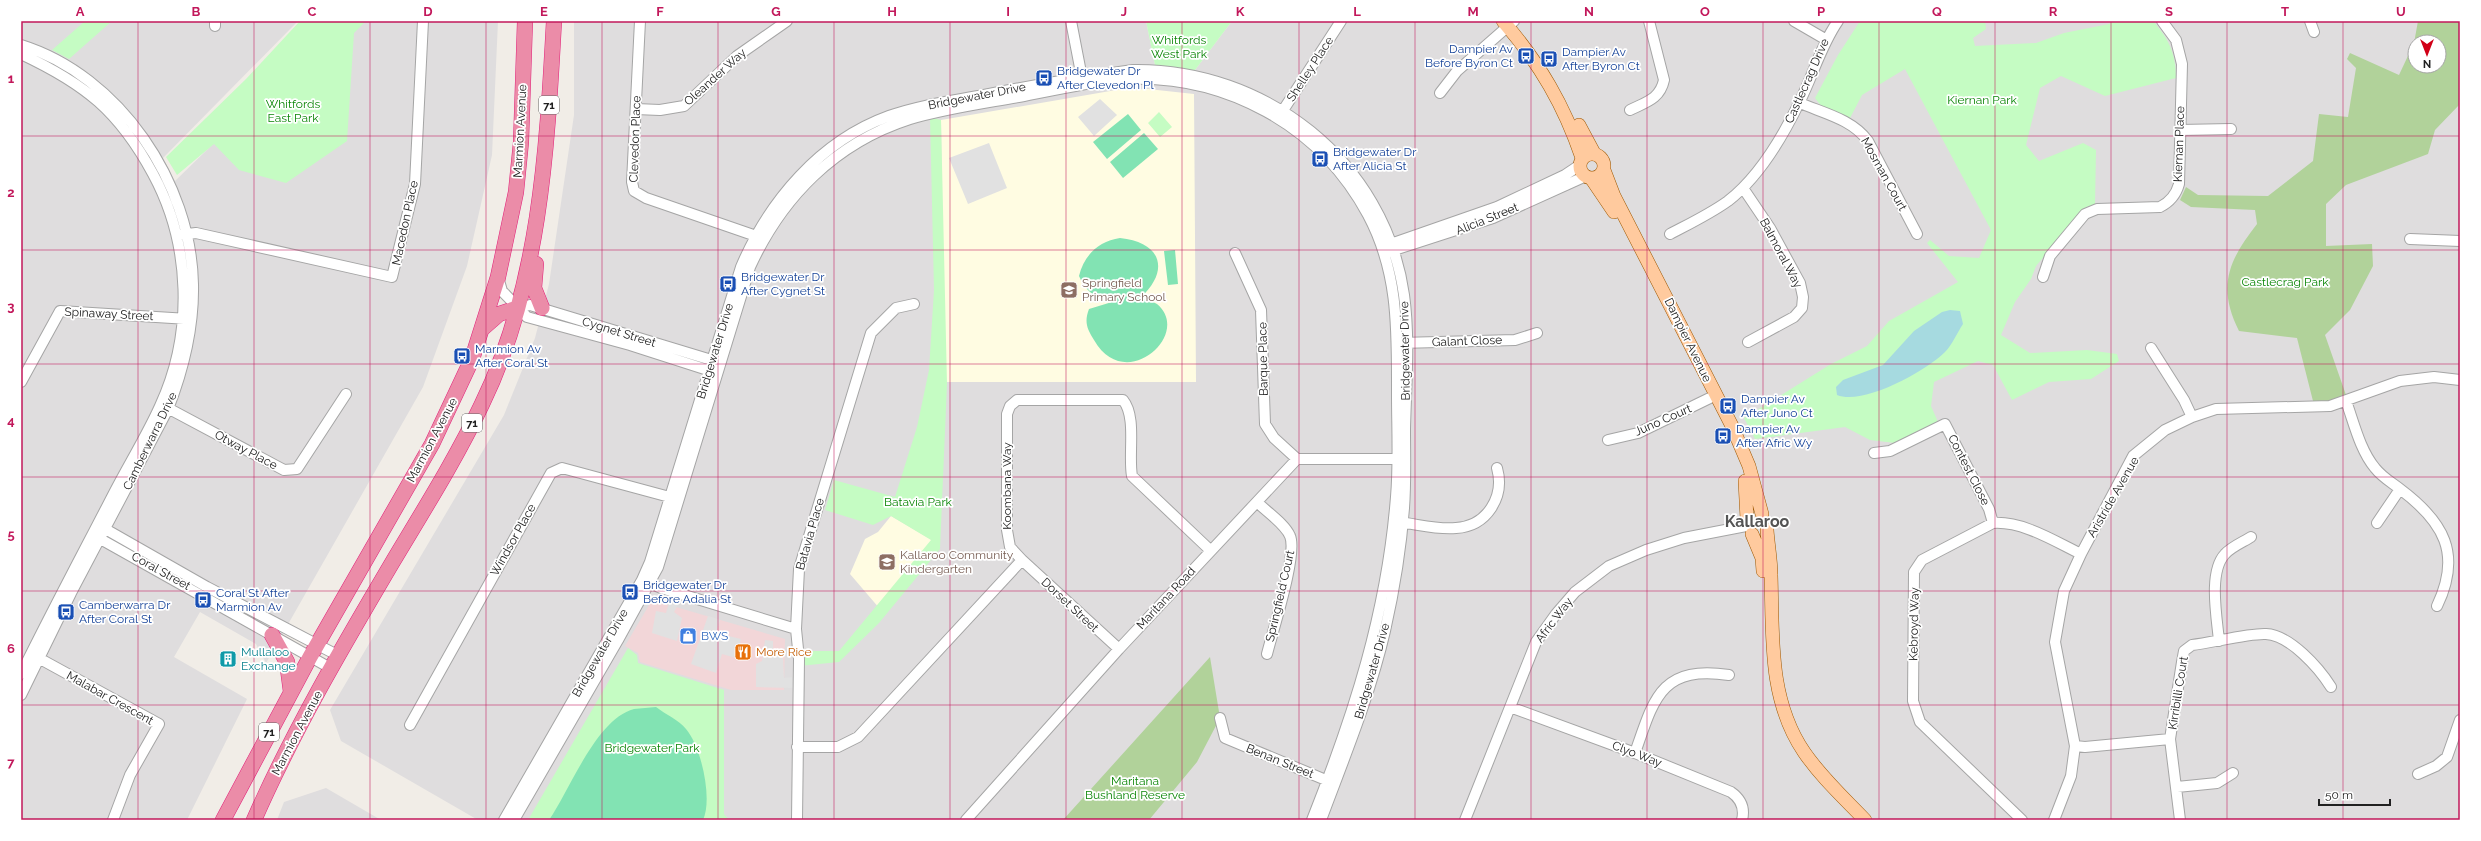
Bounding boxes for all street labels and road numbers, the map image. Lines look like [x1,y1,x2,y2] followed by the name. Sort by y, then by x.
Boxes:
[1284,34,1336,104] street label: Shelley Place
[1782,36,1832,126] street label: Castlecrag Drive
[681,45,749,109] street label: Oleander Way
[927,80,1027,112] street label: Bridgewater Drive
[511,84,529,178] street label: Marmion Avenue
[626,95,644,183] street label: Clevedon Place
[539,96,559,114] road number: 71
[2171,106,2187,182] street label: Kiernan Place
[1858,135,1910,213] street label: Mosman Court
[389,179,421,267] street label: Macedon Place
[1454,200,1520,238] street label: Alicia Street
[1757,216,1805,291] street label: Balmoral Way
[1662,296,1714,384] street label: Dampier Avenue
[694,301,736,401] street label: Bridgewater Drive
[1397,301,1413,401] street label: Bridgewater Drive
[64,305,154,323] street label: Spinaway Street
[580,314,658,350] street label: Cygnet Street
[1255,322,1271,396] street label: Barque Place
[1432,333,1502,349] street label: Galant Close
[120,390,180,492] street label: Camberwarra Drive
[404,395,460,485] street label: Marmion Avenue
[1632,401,1694,439] street label: Juno Court
[462,414,482,432] road number: 71
[212,428,280,472] street label: Otway Place
[1945,432,1993,508] street label: Contest Close
[1000,442,1014,530] street label: Koombana Way
[2084,454,2142,540] street label: Aristride Avenue
[793,496,827,572] street label: Batavia Place
[487,501,539,579] street label: Windsor Place
[129,549,193,593] street label: Coral Street
[1263,549,1297,643] street label: Springfield Court
[1134,564,1198,632] street label: Maritana Road
[1039,575,1101,635] street label: Dorset Street
[1906,586,1922,661] street label: Kebroyd Way
[1533,594,1576,645] street label: Afric Way
[569,607,631,699] street label: Bridgewater Drive
[1352,621,1392,721] street label: Bridgewater Drive
[2165,655,2191,731] street label: Kirribilli Court
[64,668,156,728] street label: Malabar Crescent
[269,688,325,778] street label: Marmion Avenue
[259,723,279,741] road number: 71
[1610,738,1664,770] street label: Clyo Way
[1244,741,1316,781] street label: Benan Street

